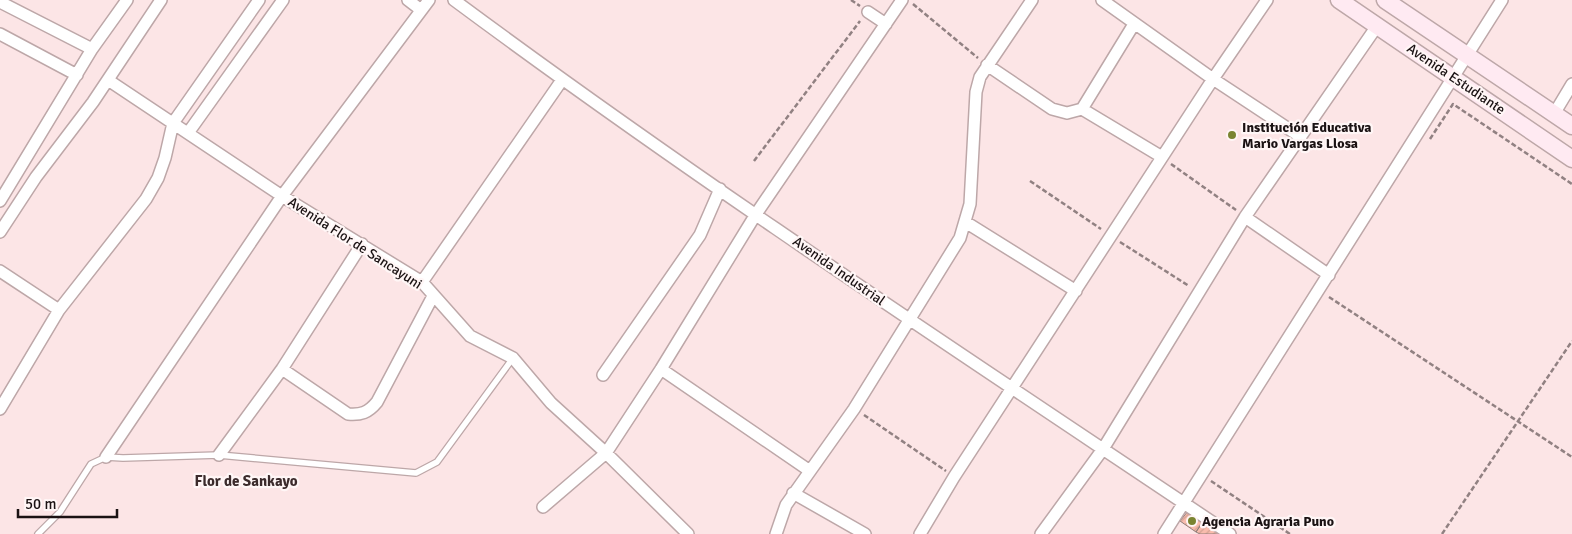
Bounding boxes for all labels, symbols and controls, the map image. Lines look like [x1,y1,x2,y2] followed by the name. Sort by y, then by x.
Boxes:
[1404,40,1508,118] street label: Avenida Estudiante
[1242,119,1372,152] place label: Institución Educativa Mario Vargas Llosa
[1226,129,1238,141] marker: Institución Educativa Mario Vargas Llosa
[285,193,425,293] street label: Avenida Flor de Sancayuni
[790,233,888,309] street label: Avenida Industrial
[194,472,298,490] district label: Flor de Sankayo
[18,486,116,518] scale bar
[25,495,56,513] text: 50 m
[1202,513,1334,530] place label: Agencia Agraria Puno
[1186,515,1198,527] marker: Agencia Agraria Puno

